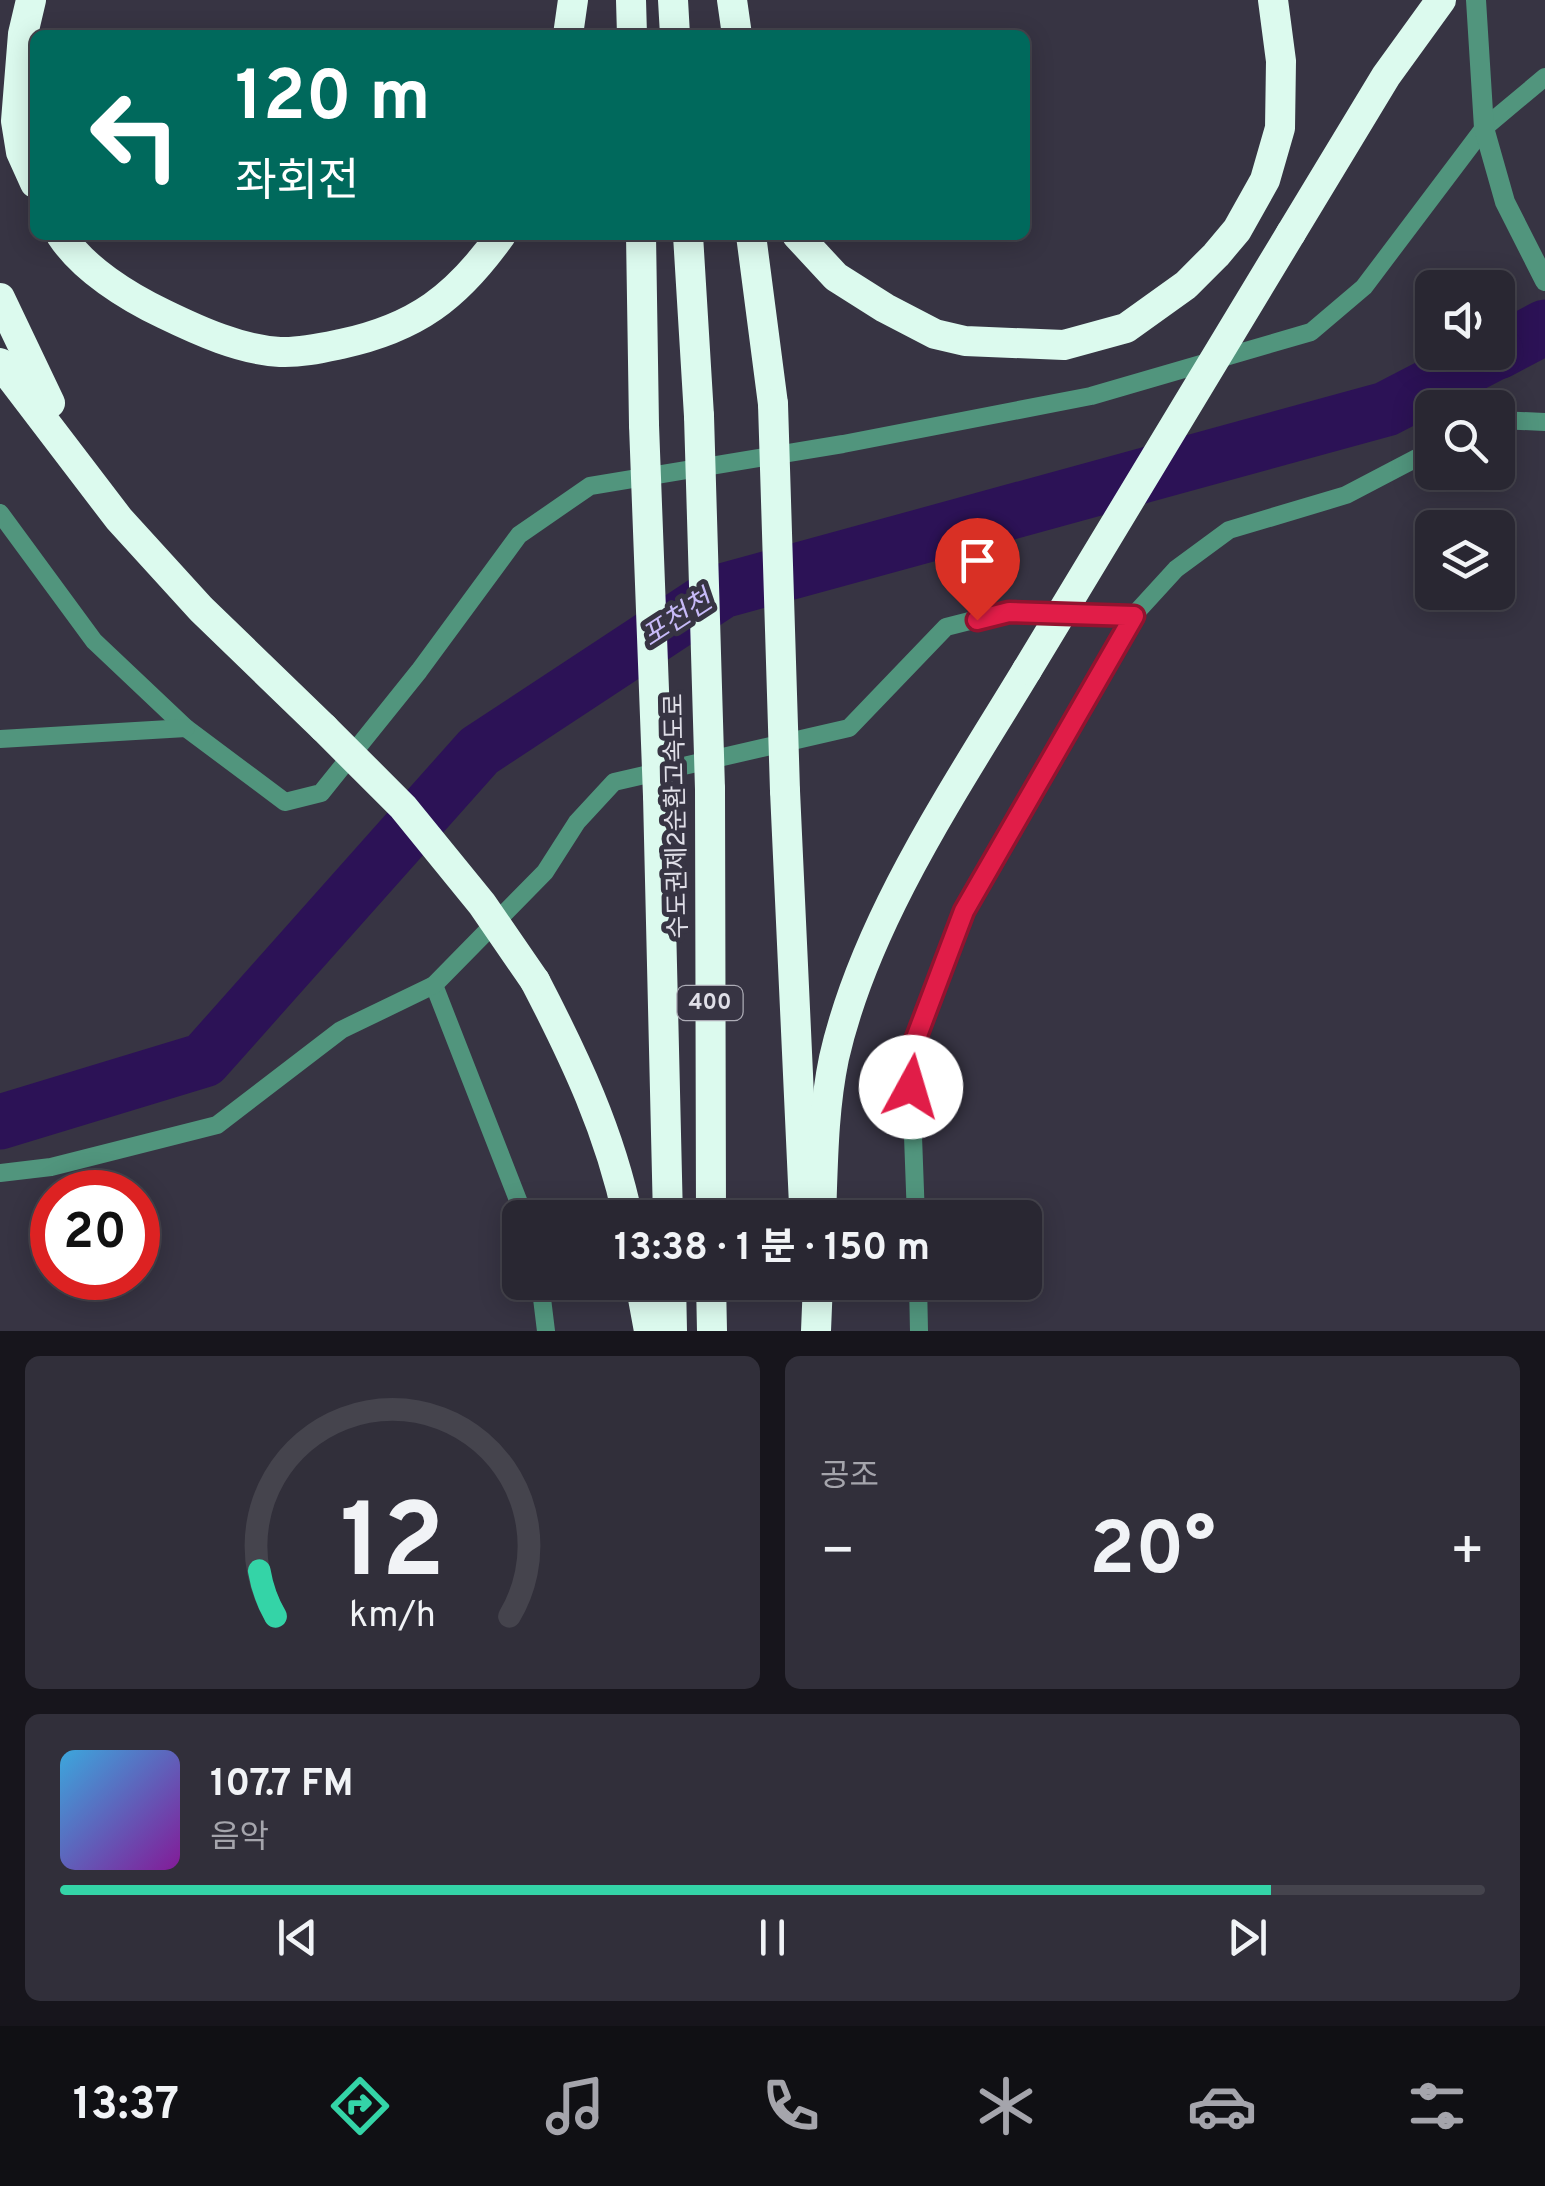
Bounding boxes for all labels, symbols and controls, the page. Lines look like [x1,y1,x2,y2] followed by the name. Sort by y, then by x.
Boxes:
[235,56,431,145] text: 120 m
[70,70,200,200] icon: left
[235,155,359,212] text: 좌회전
[1415,270,1515,610] map controls
[1415,270,1515,370] button: sound
[1415,390,1515,490] button: search
[1415,510,1515,610] button: layers
[935,518,1020,621] pin
[950,533,1005,588] icon: arrive
[636,582,723,656] water label: 포천천
[660,693,696,939] street label: 수도권제2순환고속도로
[678,986,742,1020] road number: 400
[859,1035,963,1139] position arrow
[30,1170,160,1300] speed limit sign: 20
[614,1225,930,1274] text: 13:38 · 1 분 · 150 m
[820,1458,879,1498] text: 공조
[340,1482,445,1614] text: 12
[1089,1506,1216,1601] text: 20°
[820,1519,855,1589] text: −
[1450,1519,1485,1589] text: +
[349,1594,436,1640] text: km/h
[210,1761,354,1810] text: 107.7 FM
[210,1819,269,1859] text: 음악
[270,1910,325,1965] icon: previous
[745,1910,800,1965] icon: pause
[1220,1910,1275,1965] icon: next
[325,2071,395,2141] icon: directions
[540,2071,610,2141] icon: music
[756,2071,826,2141] icon: phone
[971,2071,1041,2141] icon: climate
[1187,2071,1257,2141] icon: car
[1402,2071,1472,2141] icon: filters
[73,2078,179,2135] text: 13:37

